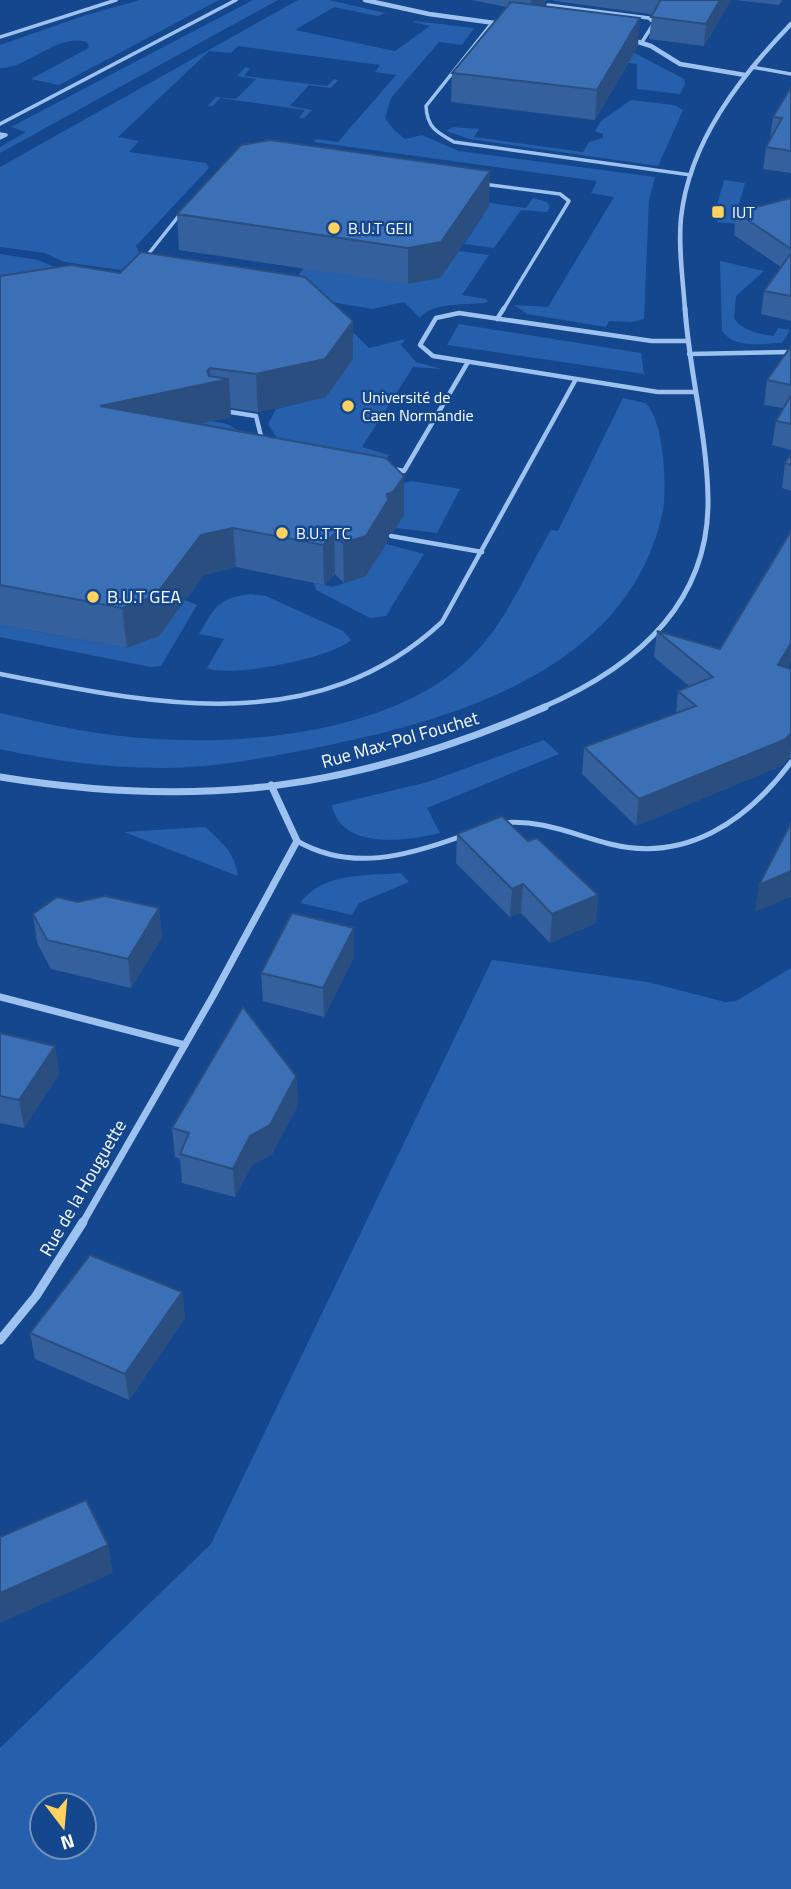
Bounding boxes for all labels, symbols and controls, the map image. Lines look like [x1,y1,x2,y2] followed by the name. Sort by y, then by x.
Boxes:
[732,200,755,224] place label: IUT
[710,204,726,220] marker: IUT
[348,216,412,240] place label: B.U.T GEII
[326,220,342,236] marker: B.U.T GEII
[362,385,474,427] place label: Université de Caen Normandie
[340,398,356,414] marker: Université de Caen Normandie
[296,521,351,545] place label: B.U.T TC
[274,525,290,541] marker: B.U.T TC
[107,583,181,610] place label: B.U.T GEA
[85,589,101,605] marker: B.U.T GEA
[318,704,482,775] street label: Rue Max-Pol Fouchet
[32,1114,133,1261] street label: Rue de la Houguette
[28,1791,98,1861] north arrow
[57,1827,78,1859] text: N

